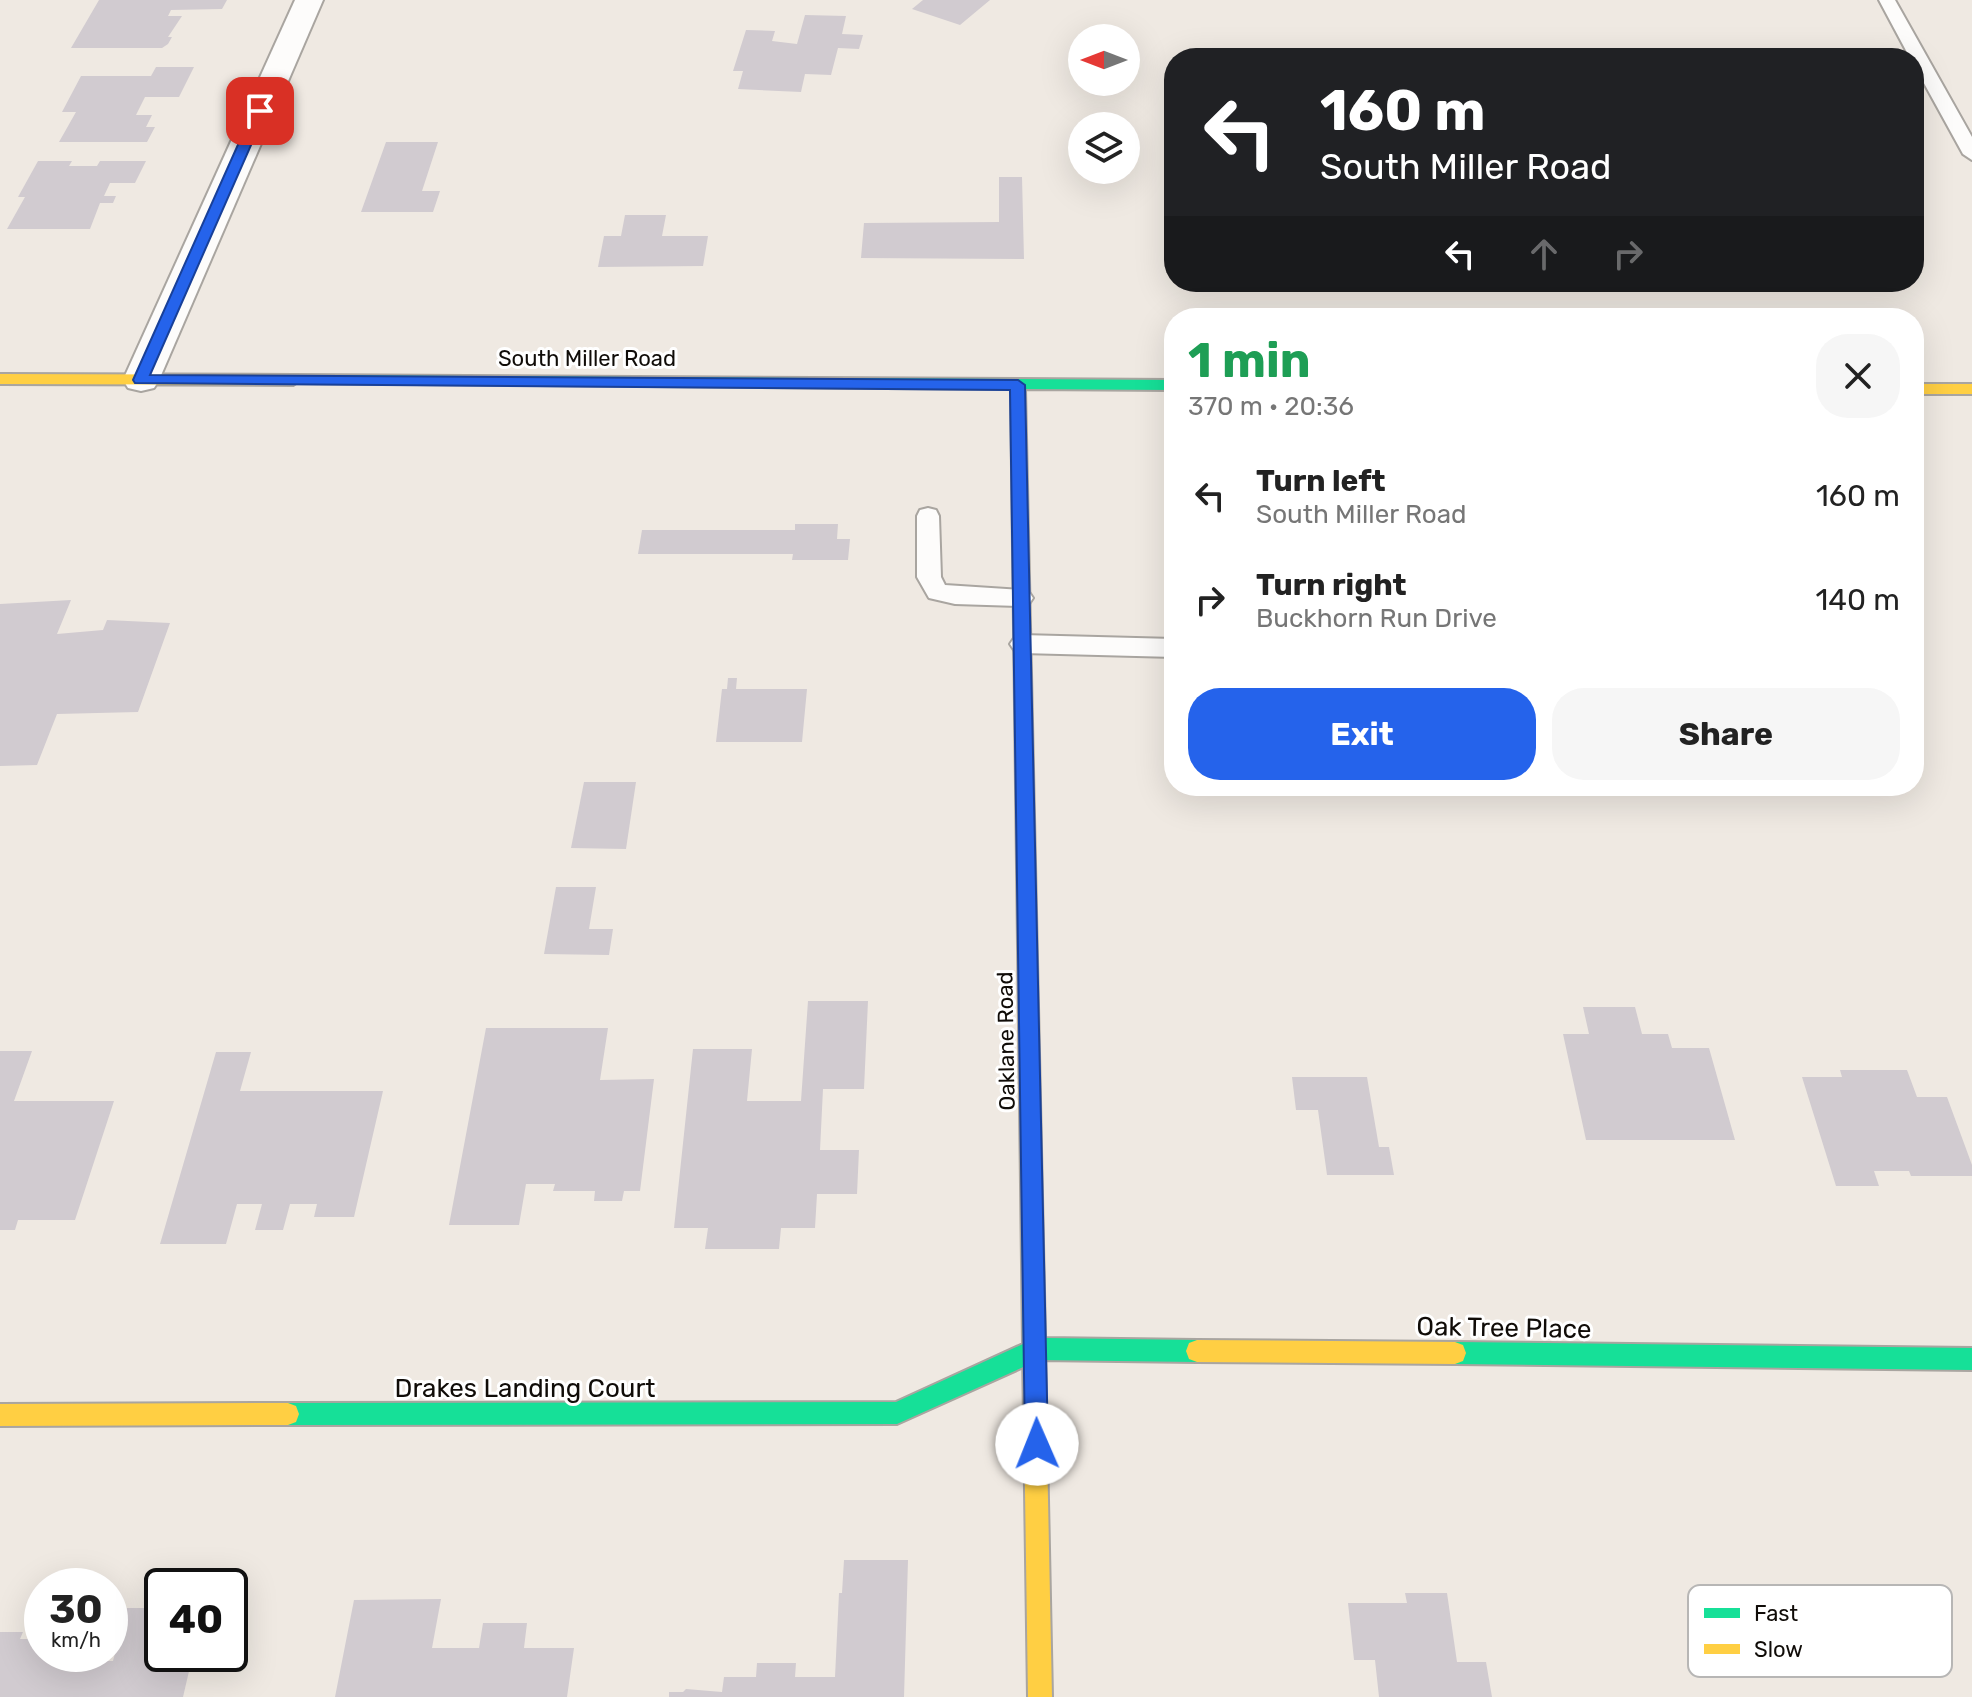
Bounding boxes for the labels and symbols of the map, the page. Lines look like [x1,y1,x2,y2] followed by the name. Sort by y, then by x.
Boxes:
[1068,24,1140,96] north arrow
[226,77,294,145] pin
[498,345,676,372] street label: South Miller Road
[991,971,1021,1111] street label: Oaklane Road
[1416,1311,1592,1345] street label: Oak Tree Place
[395,1373,656,1404] street label: Drakes Landing Court
[995,1402,1079,1486] position arrow
[144,1568,248,1672] speed limit sign: 40
[1688,1585,1952,1677] legend
[1754,1600,1799,1627] text: Fast
[1754,1636,1803,1663] text: Slow

